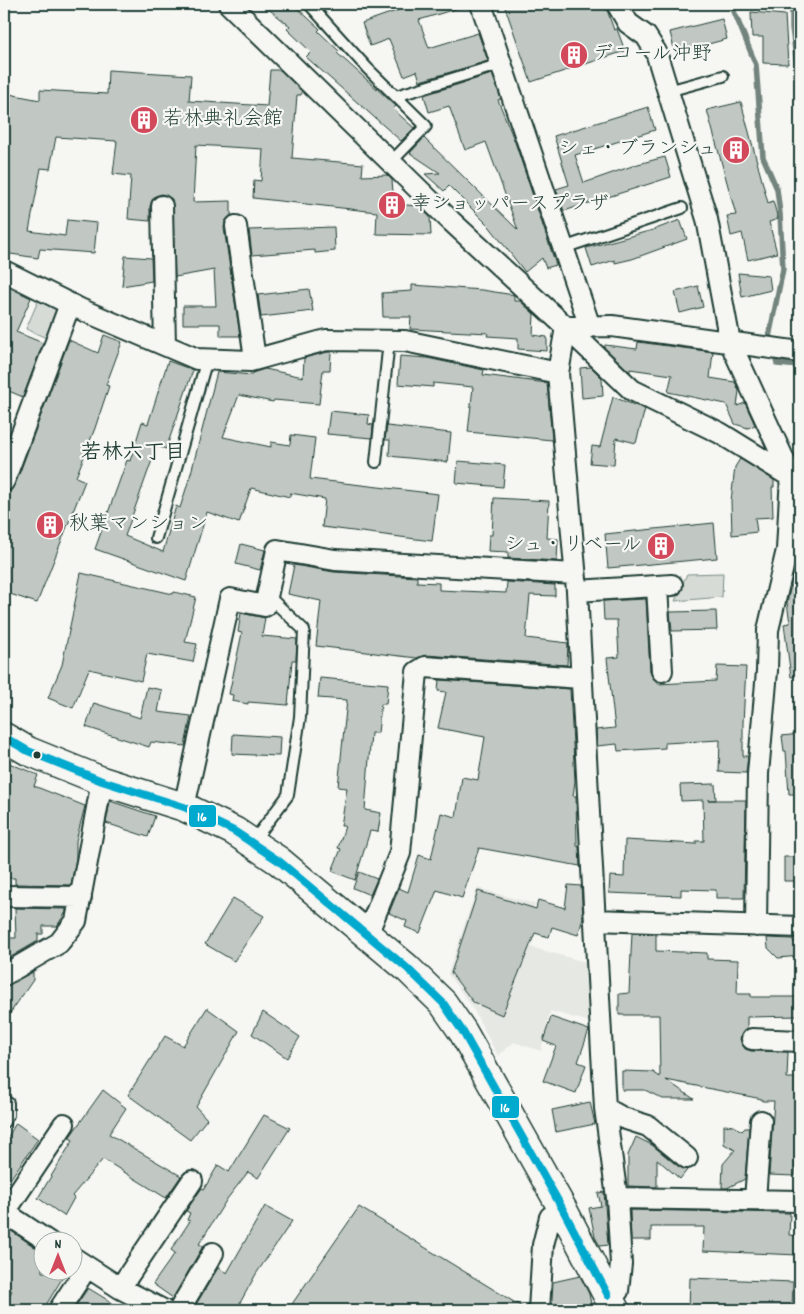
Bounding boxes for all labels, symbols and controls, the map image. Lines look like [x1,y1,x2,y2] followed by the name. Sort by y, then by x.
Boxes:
[559,40,589,70] building icon: デコール沖野
[593,41,712,69] place label: デコール沖野
[129,105,159,135] building icon: 若林典礼会館
[163,106,283,134] place label: 若林典礼会館
[721,135,751,165] building icon: シェ・ブランシュ
[558,136,717,164] place label: シェ・ブランシュ
[377,190,407,220] building icon: 幸ショッパースプラザ
[411,191,609,219] place label: 幸ショッパースプラザ
[81,439,186,469] district label: 若林六丁目
[35,510,65,540] building icon: 秋葉マンション
[69,511,208,539] place label: 秋葉マンション
[646,531,676,561] building icon: シュ・リベール
[504,532,642,560] place label: シュ・リベール
[32,750,42,760] unlabelled marker
[188,804,217,828] line badge: 16
[197,808,207,828] text: 16
[491,1095,520,1119] line badge: 16
[500,1099,510,1119] text: 16
[32,1232,82,1282] north arrow
[55,1235,62,1255] text: N

